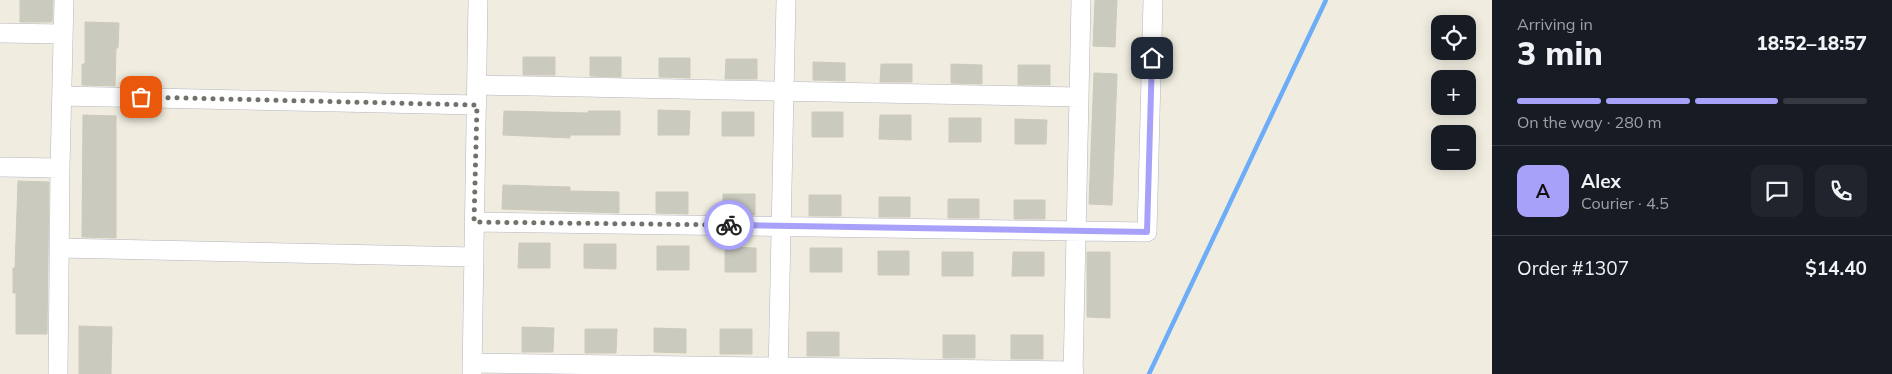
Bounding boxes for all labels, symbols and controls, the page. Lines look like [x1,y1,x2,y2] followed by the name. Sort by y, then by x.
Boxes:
[1517,14,1593,34] text: Arriving in
[1431,15,1476,170] map controls
[1431,15,1476,60] button: locate
[1756,31,1867,55] text: 18:52–18:57
[1517,33,1603,73] text: 3 min
[1131,37,1173,79] pin
[1138,44,1166,72] icon: home
[1431,70,1476,115] button: +
[120,76,162,118] pin
[127,83,155,111] icon: bag
[1517,112,1662,132] text: On the way · 280 m
[1431,125,1476,170] button: −
[1751,165,1803,217] button: chat
[1815,165,1867,217] button: phone
[1581,169,1621,193] text: Alex
[1536,179,1550,203] text: A
[1581,193,1669,213] text: Courier · 4.5
[704,200,754,250] courier
[715,211,743,239] icon: bike
[1517,256,1629,280] text: Order #1307
[1805,256,1867,280] text: $14.40

